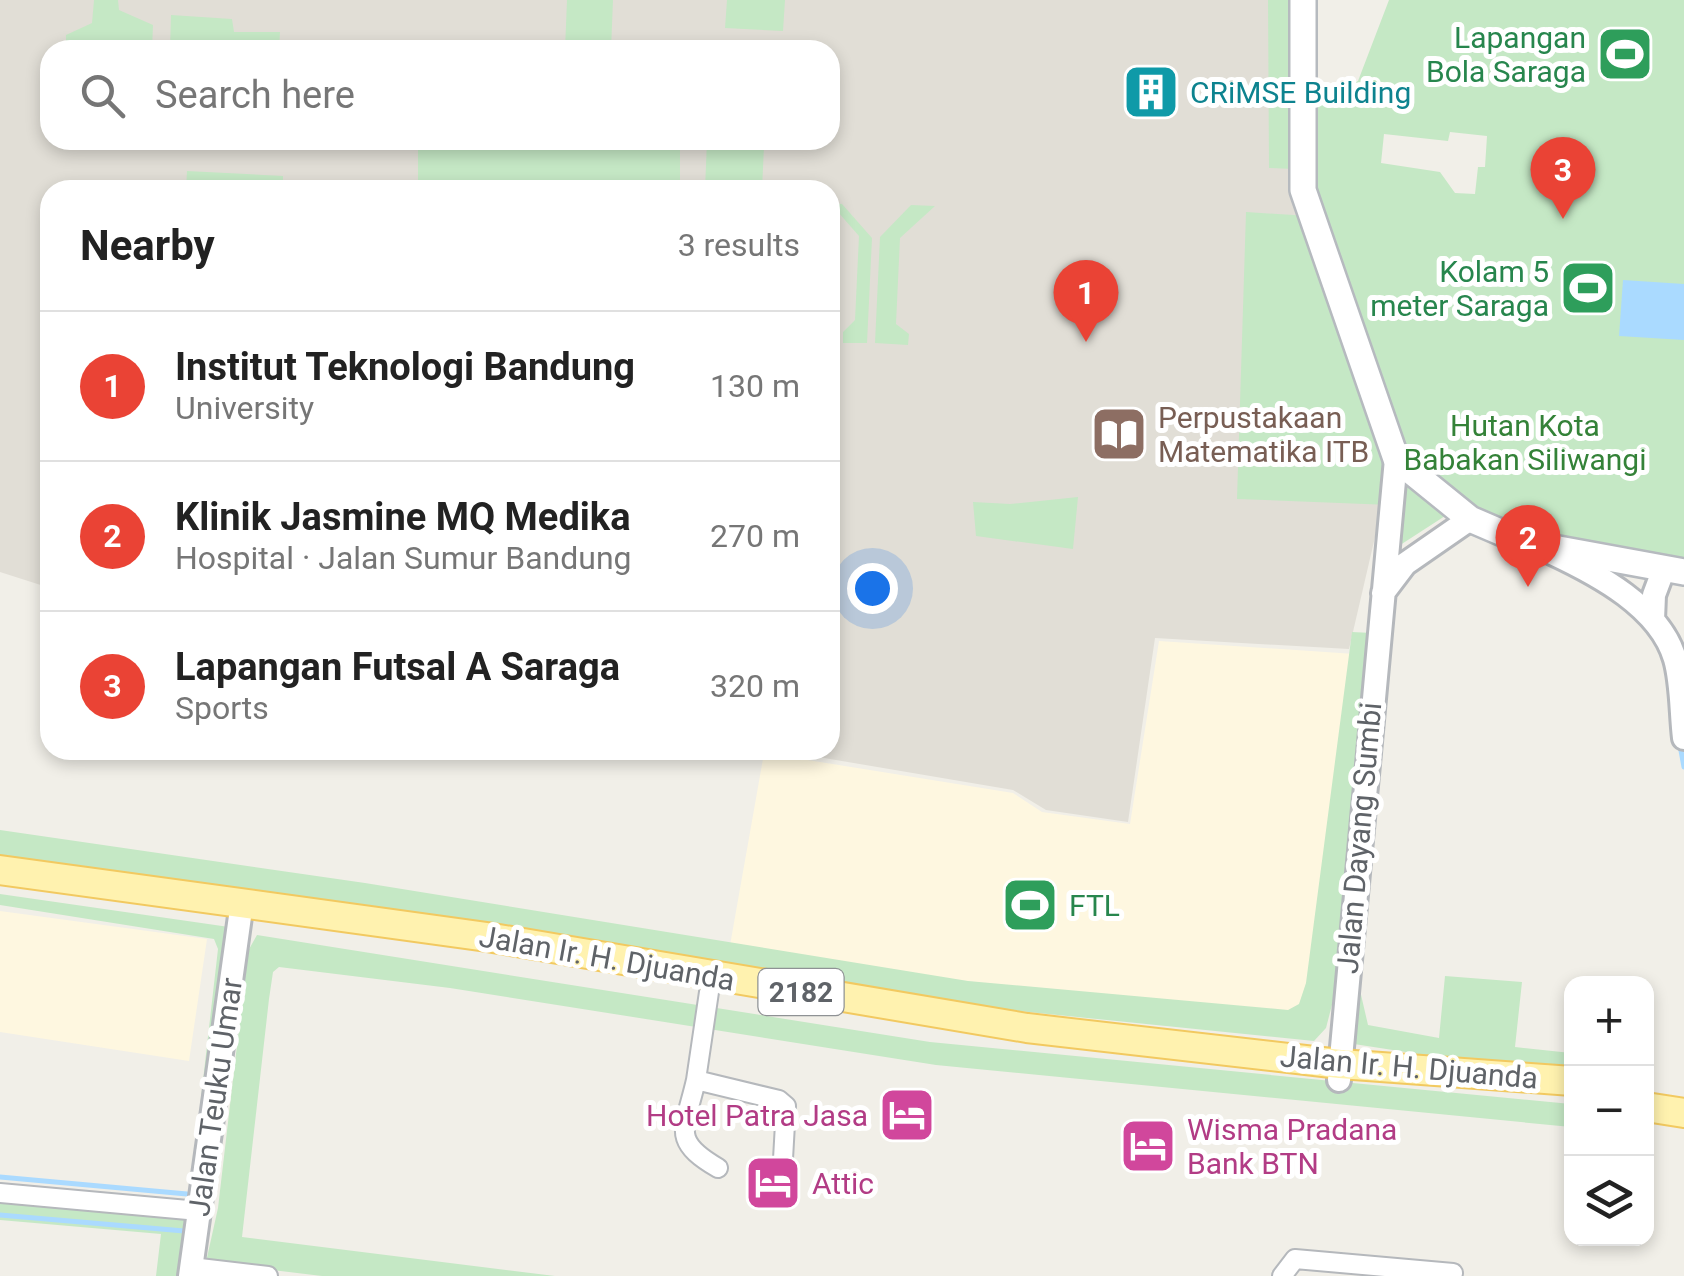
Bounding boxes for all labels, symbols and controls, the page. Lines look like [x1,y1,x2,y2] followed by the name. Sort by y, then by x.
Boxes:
[1426,20,1586,89] place label: Lapangan Bola Saraga
[1595,24,1655,84] sports icon: Lapangan Bola Saraga
[40,40,840,150] search box
[1121,62,1181,122] building icon: CRiMSE Building
[75,68,130,123] icon: search
[155,73,355,117] text: Search here
[1190,75,1411,110] place label: CRiMSE Building
[1530,136,1596,219] pin: 3
[80,221,215,270] text: Nearby
[678,226,800,264] text: 3 results
[1370,254,1549,323] place label: Kolam 5 meter Saraga
[1558,258,1618,318] sports icon: Kolam 5 meter Saraga
[1054,260,1118,342] pin: 1
[175,345,635,389] text: Institut Teknologi Bandung
[103,367,122,405] text: 1
[710,367,800,405] text: 130 m
[175,389,314,427] text: University
[1158,400,1369,469] place label: Perpustakaan Matematika ITB
[1089,404,1149,464] library icon: Perpustakaan Matematika ITB
[1404,408,1646,477] park label: Hutan Kota Babakan Siliwangi
[175,495,630,539] text: Klinik Jasmine MQ Medika
[1496,504,1560,587] pin: 2
[103,517,122,555] text: 2
[710,517,800,555] text: 270 m
[175,539,632,577] text: Hospital · Jalan Sumur Bandung
[847,563,898,614] your location
[175,645,620,689] text: Lapangan Futsal A Saraga
[103,667,122,705] text: 3
[710,667,800,705] text: 320 m
[175,689,269,727] text: Sports
[1330,701,1388,975] street label: Jalan Dayang Sumbi
[1000,875,1060,935] sports icon: FTL
[1069,888,1120,923] place label: FTL
[477,918,737,998] street label: Jalan Ir. H. Djuanda
[758,969,844,1015] road number: 2182
[181,976,249,1218] street label: Jalan Teuku Umar
[1564,976,1654,1246] map controls
[1564,976,1654,1066] button: +
[1279,1038,1539,1096] street label: Jalan Ir. H. Djuanda
[1564,1066,1654,1156] button: −
[877,1085,937,1145] hotel icon: Hotel Patra Jasa
[646,1098,868,1133] place label: Hotel Patra Jasa
[1187,1112,1397,1181] place label: Wisma Pradana Bank BTN
[1118,1116,1178,1176] hotel icon: Wisma Pradana Bank BTN
[743,1153,803,1213] hotel icon: Attic
[1564,1156,1654,1246] button: layers
[812,1166,874,1201] place label: Attic

